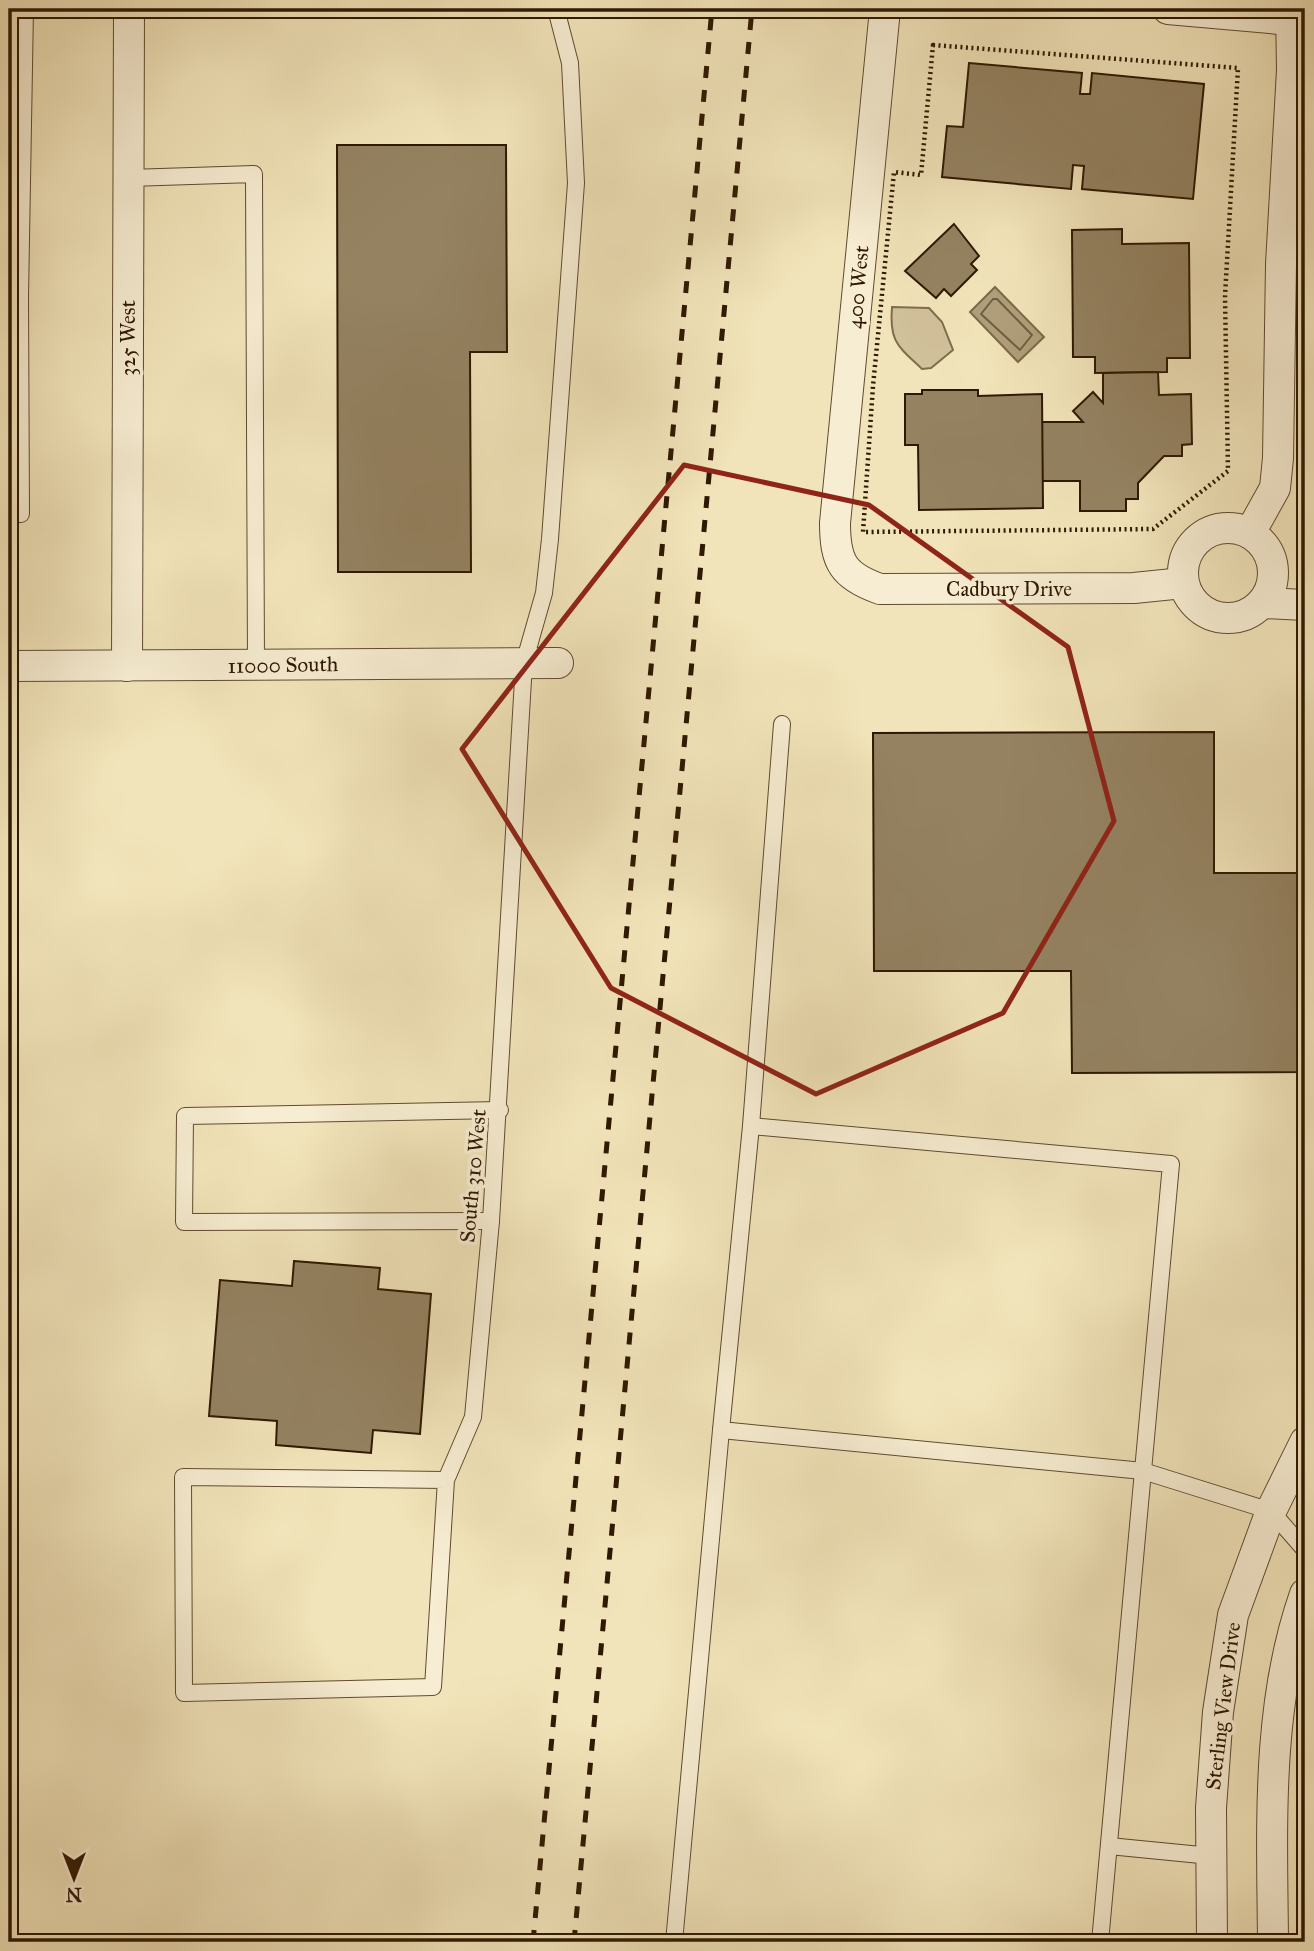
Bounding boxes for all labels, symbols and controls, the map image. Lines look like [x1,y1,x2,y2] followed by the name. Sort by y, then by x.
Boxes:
[841,244,875,330] street label: 400 West
[115,300,141,376] street label: 325 West
[946,576,1072,602] street label: Cadbury Drive
[227,651,339,679] street label: 11000 South
[454,1108,492,1244] street label: South 310 West
[1200,1620,1246,1791] street label: Sterling View Drive
[38,1842,108,1912] north arrow
[66,1883,82,1906] text: N

